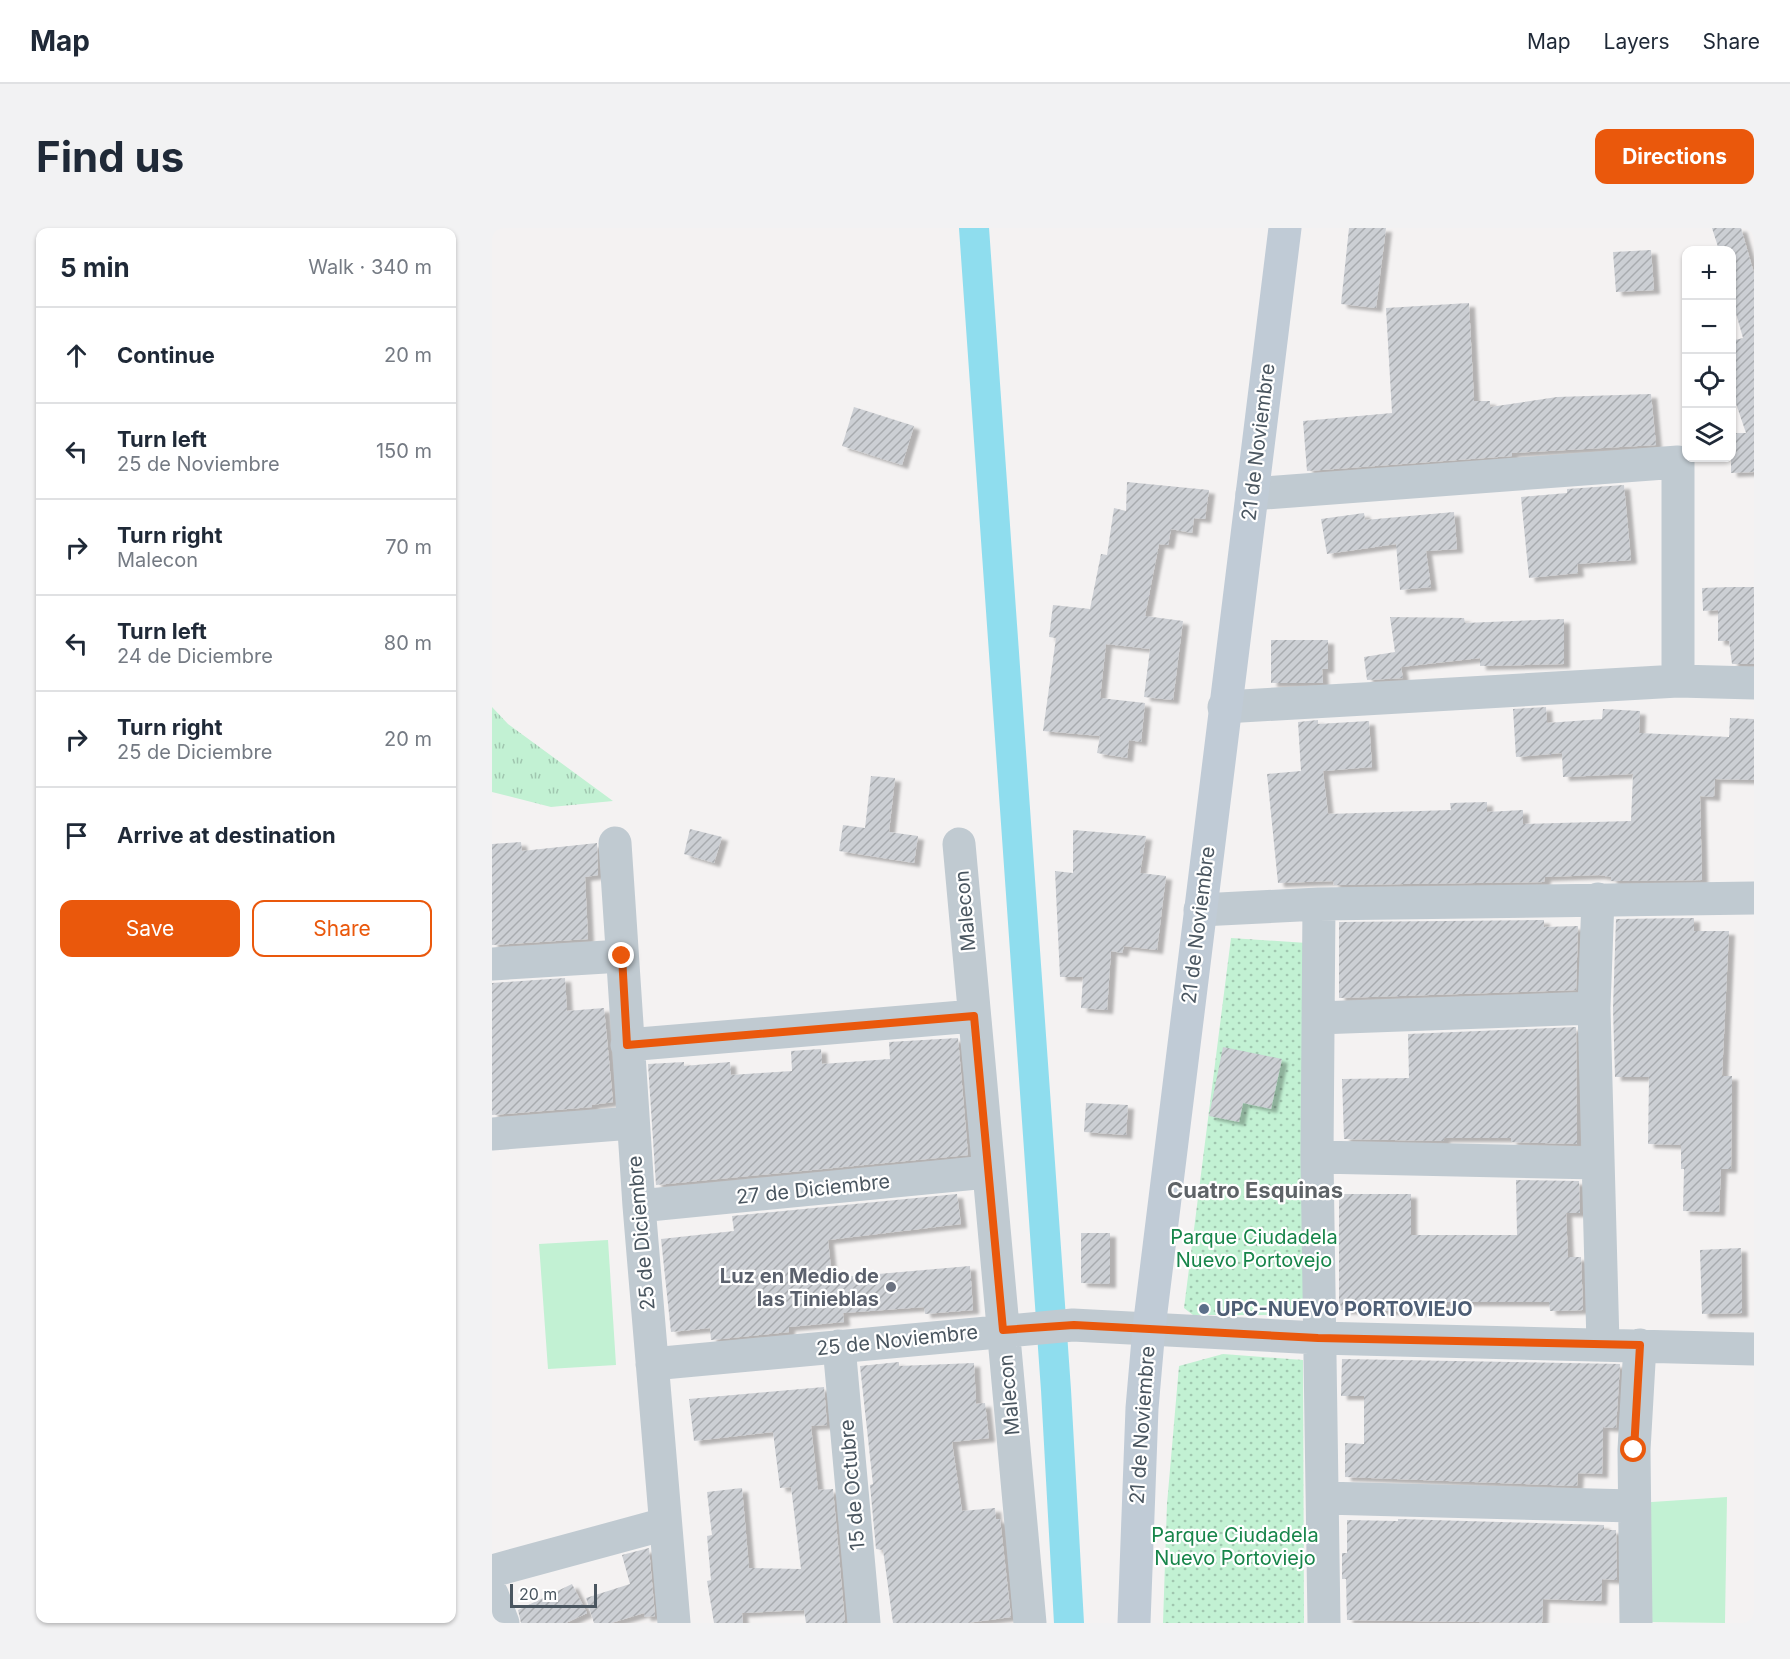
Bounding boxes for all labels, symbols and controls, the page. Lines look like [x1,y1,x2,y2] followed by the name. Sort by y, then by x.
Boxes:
[30,24,90,58] text: Map
[1527,29,1571,54] text: Map
[1604,29,1670,54] text: Layers
[1703,29,1760,54] text: Share
[1595,129,1754,184] button: Directions
[36,131,184,182] text: Find us
[1682,246,1736,462] map controls
[1682,246,1736,300] button: +
[60,252,130,283] text: 5 min
[308,255,432,279] text: Walk · 340 m
[1682,300,1736,354] button: −
[60,339,93,372] icon: ahead
[117,342,215,368] text: Continue
[384,343,432,367] text: 20 m
[1682,354,1736,408] button: locate
[1236,362,1280,522] street label: 21 de Noviembre
[1682,408,1736,462] button: layers
[117,426,207,452] text: Turn left
[60,435,93,468] icon: left
[376,439,432,463] text: 150 m
[117,452,280,476] text: 25 de Noviembre
[117,522,223,548] text: Turn right
[60,531,93,564] icon: right
[385,535,432,559] text: 70 m
[117,548,198,572] text: Malecon
[117,618,207,644] text: Turn left
[60,627,93,660] icon: left
[384,631,432,655] text: 80 m
[117,644,273,668] text: 24 de Diciembre
[117,714,223,740] text: Turn right
[60,723,93,756] icon: right
[384,727,432,751] text: 20 m
[117,740,272,764] text: 25 de Diciembre
[60,819,93,852] icon: arrive
[117,822,336,848] text: Arrive at destination
[1176,845,1220,1005] street label: 21 de Noviembre
[950,870,980,952] street label: Malecon
[60,900,240,957] button: Save
[252,900,432,957] button: Share
[608,942,634,968] route end
[622,1155,660,1311] street label: 25 de Diciembre
[735,1169,891,1209] street label: 27 de Diciembre
[1167,1177,1343,1203] district label: Cuatro Esquinas
[1170,1225,1338,1272] park label: Parque Ciudadela Nuevo Portovejo
[720,1264,879,1311] place label: Luz en Medio de las Tinieblas
[884,1280,898,1294] marker: Luz en Medio de las Tinieblas
[1216,1297,1473,1321] place label: UPC-NUEVO PORTOVIEJO
[1197,1302,1211,1316] marker: UPC-NUEVO PORTOVIEJO
[815,1320,979,1360] street label: 25 de Noviembre
[1124,1345,1160,1505] street label: 21 de Noviembre
[994,1354,1024,1436] street label: Malecon
[834,1418,870,1552] street label: 15 de Octubre
[1620,1436,1646,1462] route start
[1151,1523,1319,1570] park label: Parque Ciudadela Nuevo Portoviejo
[510,1581,597,1608] scale bar
[519,1584,557,1604] text: 20 m

